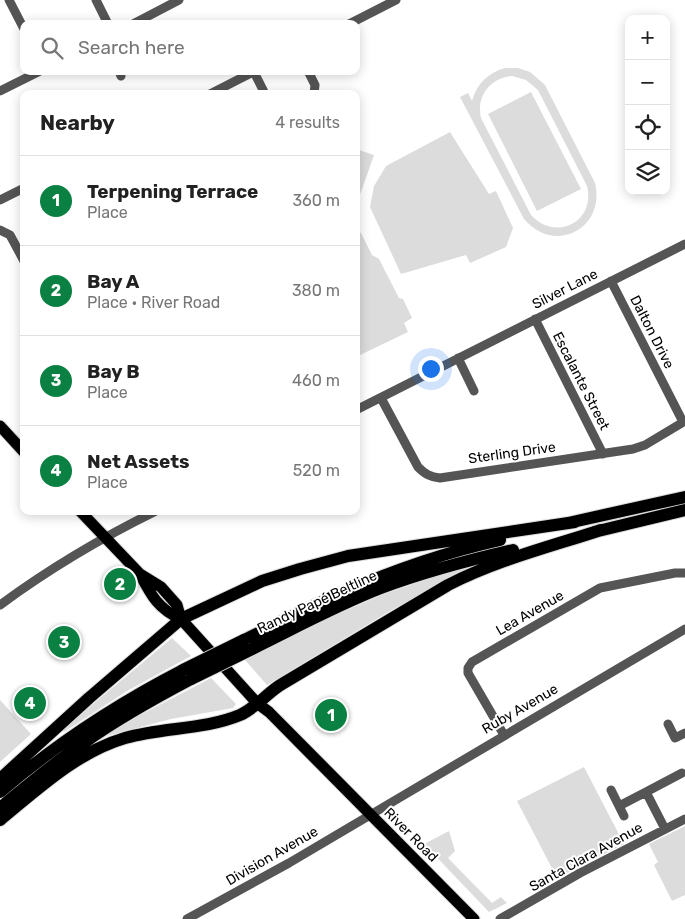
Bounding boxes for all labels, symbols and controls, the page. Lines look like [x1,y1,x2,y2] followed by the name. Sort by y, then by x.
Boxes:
[625,15,670,195] map controls
[625,15,670,60] button: +
[20,20,360,75] search box
[38,34,66,62] icon: search
[78,36,185,59] text: Search here
[625,60,670,105] button: −
[625,105,670,150] button: locate
[40,110,115,135] text: Nearby
[275,113,340,132] text: 4 results
[625,150,670,195] button: layers
[87,180,258,203] text: Terpening Terrace
[52,191,60,210] text: 1
[292,191,340,210] text: 360 m
[87,203,128,222] text: Place
[529,265,601,313] street label: Silver Lane
[87,270,139,293] text: Bay A
[51,281,61,300] text: 2
[292,281,340,300] text: 380 m
[87,293,220,312] text: Place · River Road
[626,293,678,372] street label: Dalton Drive
[549,329,613,433] street label: Escalante Street
[418,356,444,382] your location
[87,360,140,383] text: Bay B
[51,371,61,390] text: 3
[292,371,340,390] text: 460 m
[87,383,128,402] text: Place
[467,438,557,468] street label: Sterling Drive
[87,450,190,473] text: Net Assets
[51,461,61,480] text: 4
[293,461,340,480] text: 520 m
[87,473,128,492] text: Place
[104,565,136,603] pin: 2
[255,567,380,637] street label: Randy Papé Beltline
[493,587,567,639] street label: Lea Avenue
[48,623,80,661] pin: 3
[479,680,561,738] street label: Ruby Avenue
[14,684,46,722] pin: 4
[315,696,347,734] pin: 1
[380,804,442,866] street label: River Road
[526,819,646,895] street label: Santa Clara Avenue
[223,823,321,889] street label: Division Avenue

